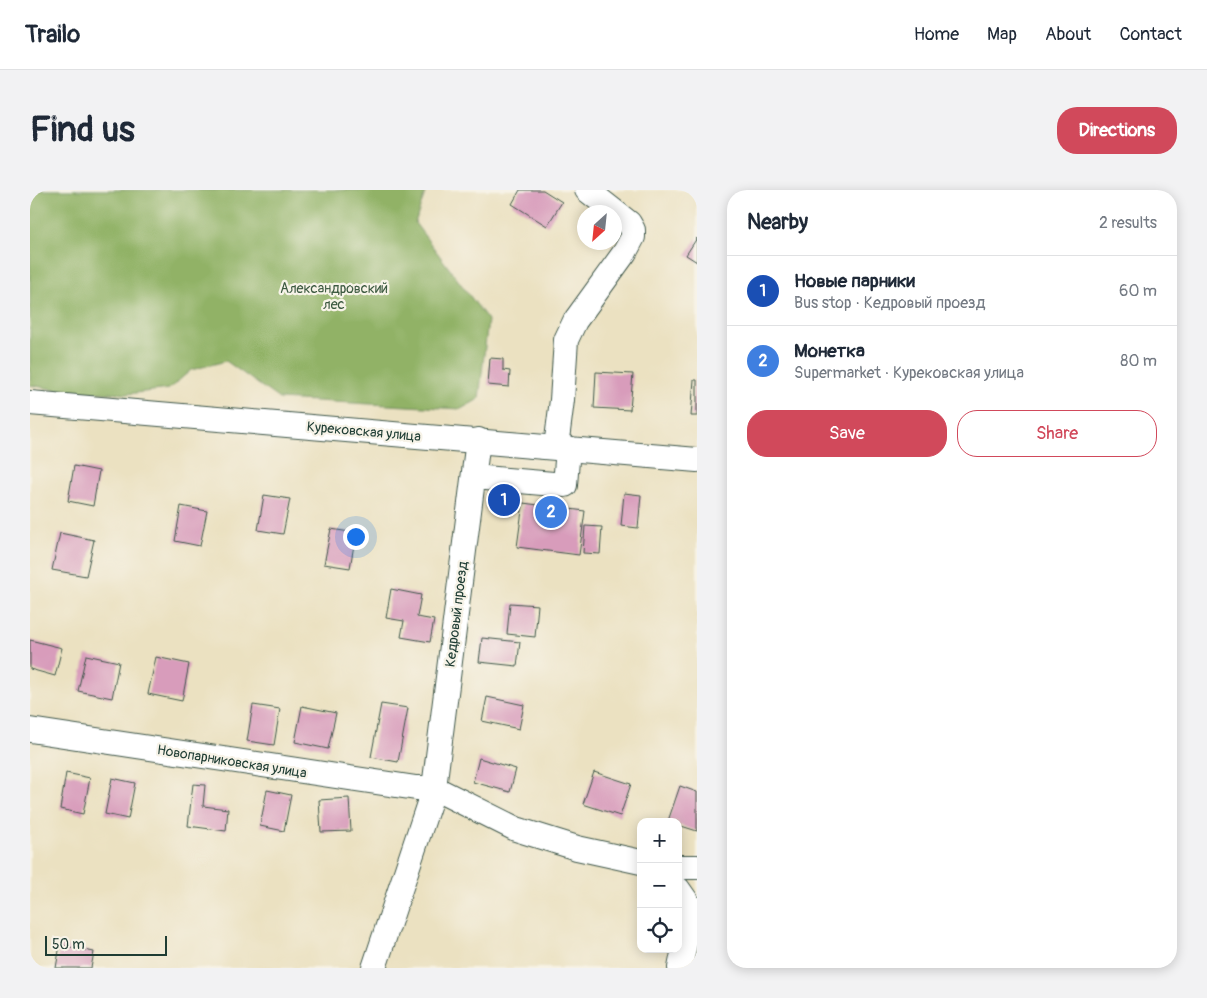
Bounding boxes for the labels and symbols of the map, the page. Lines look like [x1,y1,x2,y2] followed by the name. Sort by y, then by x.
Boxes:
[577,205,622,250] north arrow
[280,280,388,313] park label: Александровский лес
[306,418,422,445] street label: Курековская улица
[488,481,520,519] pin: 1
[535,493,567,531] pin: 2
[343,524,369,550] your location
[442,560,471,668] street label: Кедровый проезд
[156,741,308,782] street label: Новопарниковская улица
[45,933,168,956] scale bar

